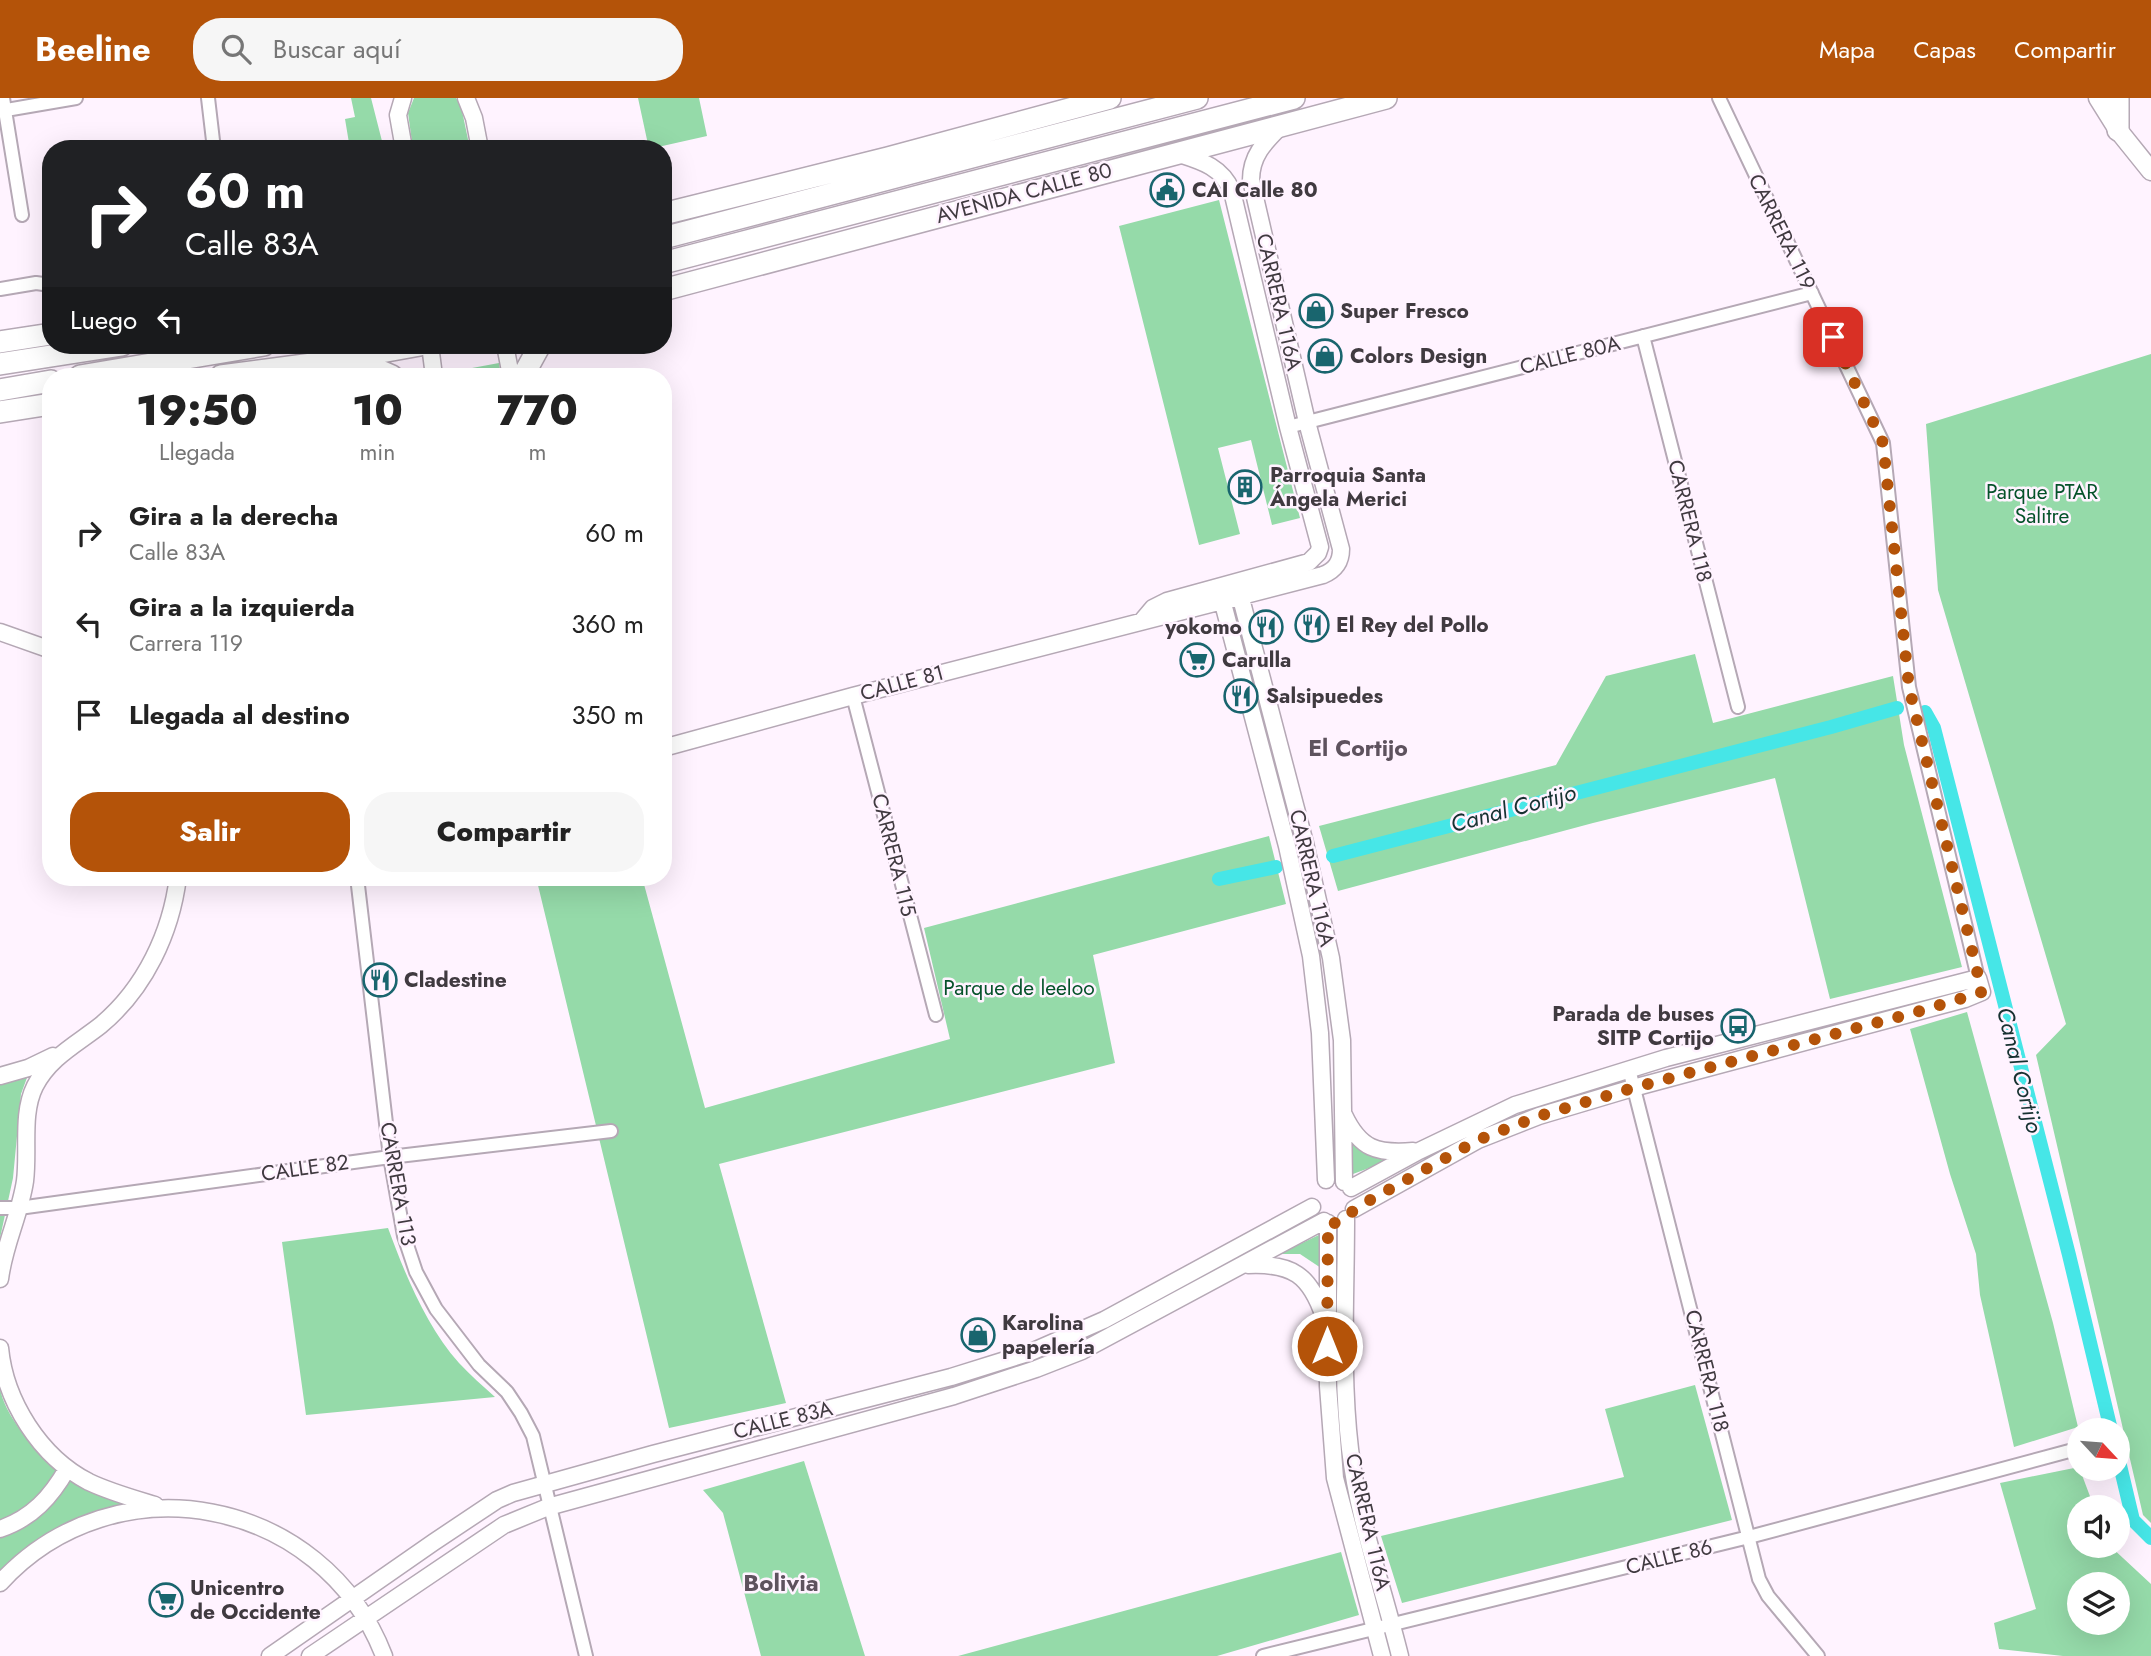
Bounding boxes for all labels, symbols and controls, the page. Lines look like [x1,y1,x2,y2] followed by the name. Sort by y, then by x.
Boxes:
[193,18,683,81] search box
[35,26,151,73] text: Beeline
[217,30,255,68] icon: search
[273,30,401,68] text: Buscar aquí
[1819,32,1875,67] text: Mapa
[1913,32,1976,67] text: Capas
[2014,32,2116,67] text: Compartir
[933,155,1115,231] street label: AVENIDA CALLE 80
[185,156,305,226] text: 60 m
[70,168,161,259] icon: right
[1741,169,1823,295] street label: CARRERA 119
[1148,171,1186,209] public building icon: CAI Calle 80
[1192,175,1318,205] place label: CAI Calle 80
[185,221,319,267] text: Calle 83A
[1249,231,1309,374] street label: CARRERA 116A
[1297,292,1335,330] shop icon: Super Fresco
[1340,296,1469,326] place label: Super Fresco
[70,301,137,339] text: Luego
[151,301,189,339] icon: left
[1803,307,1863,367] pin
[1814,318,1852,356] icon: arrive
[1517,328,1624,382] street label: CALLE 80A
[1306,337,1344,375] shop icon: Colors Design
[1350,341,1487,371] place label: Colors Design
[136,380,258,441] text: 19:50
[352,380,403,441] text: 10
[497,380,578,441] text: 770
[159,435,235,469] text: Llegada
[359,435,395,469] text: min
[528,435,546,469] text: m
[1660,457,1720,585] street label: CARRERA 118
[1269,460,1426,514] place label: Parroquia Santa Ángela Merici
[1226,468,1264,506] building icon: Parroquia Santa Ángela Merici
[1986,477,2098,531] park label: Parque PTAR Salitre
[129,497,338,535] text: Gira a la derecha
[70,514,108,552] icon: right
[585,514,644,552] text: 60 m
[129,535,225,569] text: Calle 83A
[129,588,355,626] text: Gira a la izquierda
[70,605,108,643] icon: left
[571,605,644,643] text: 360 m
[1293,606,1331,644] restaurant icon: El Rey del Pollo
[1247,608,1285,646] restaurant icon: yokomo
[1336,610,1489,640] place label: El Rey del Pollo
[1164,612,1242,642] place label: yokomo
[129,626,243,660] text: Carrera 119
[1178,641,1216,679] supermarket icon: Carulla
[1222,645,1291,675] place label: Carulla
[857,657,947,709] street label: CALLE 81
[1222,677,1260,715] restaurant icon: Salsipuedes
[1266,681,1384,711] place label: Salsipuedes
[70,696,108,734] icon: arrive
[129,696,350,734] text: Llegada al destino
[571,696,644,734] text: 350 m
[1308,731,1408,765] district label: El Cortijo
[1447,775,1580,841] water label: Canal Cortijo
[864,790,924,920] street label: CARRERA 115
[70,792,350,872] button: Salir
[364,792,644,872] button: Compartir
[1282,807,1342,950] street label: CARRERA 116A
[361,961,399,999] restaurant icon: Cladestine
[404,965,507,995] place label: Cladestine
[943,973,1095,1003] park label: Parque de leeloo
[1552,999,1714,1053] place label: Parada de buses SITP Cortijo
[1988,1004,2052,1137] water label: Canal Cortijo
[1719,1007,1757,1045] bus stop icon: Parada de buses SITP Cortijo
[372,1120,424,1248] street label: CARRERA 113
[259,1147,351,1189] street label: CALLE 82
[1677,1307,1737,1435] street label: CARRERA 118
[1002,1308,1095,1362] place label: Karolina papelería
[1290,1309,1364,1383] position arrow
[959,1316,997,1354] shop icon: Karolina papelería
[730,1393,836,1447] street label: CALLE 83A
[2067,1418,2130,1480] north arrow
[2067,1418,2130,1635] map controls
[1338,1451,1398,1594] street label: CARRERA 116A
[2067,1495,2130,1558] button: sound
[1623,1532,1715,1582] street label: CALLE 86
[743,1565,819,1600] district label: Bolivia
[2067,1572,2130,1635] button: layers
[190,1573,321,1627] place label: Unicentro de Occidente
[147,1581,185,1619] supermarket icon: Unicentro de Occidente

